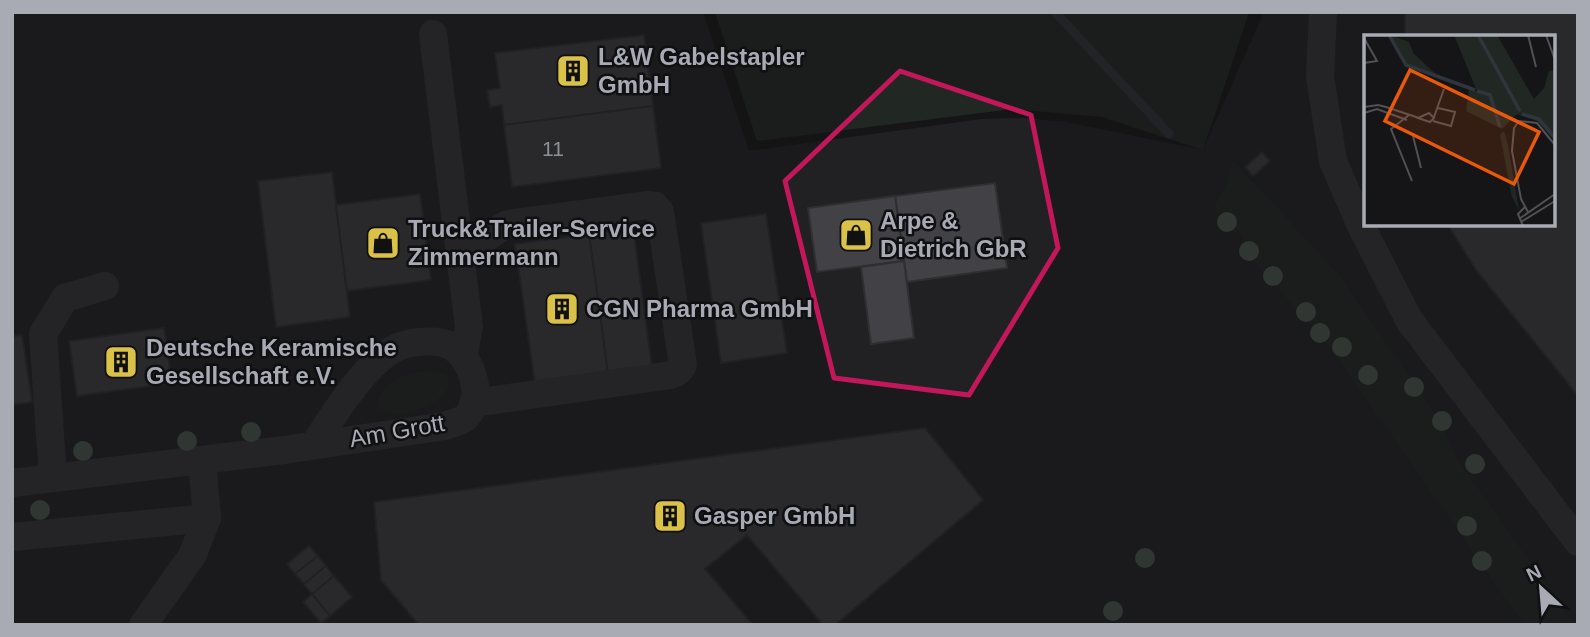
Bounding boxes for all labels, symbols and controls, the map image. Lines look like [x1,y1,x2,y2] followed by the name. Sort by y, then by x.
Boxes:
[1364,35,1555,226] inset map
[598,43,805,98] place label: L&W Gabelstapler GmbH
[554,52,592,90] building icon: L&W Gabelstapler GmbH
[542,137,564,160] house number: 11
[880,207,1027,262] place label: Arpe & Dietrich GbR
[408,215,655,270] place label: Truck&Trailer-Service Zimmermann
[837,216,875,254] shop icon: Arpe & Dietrich GbR
[364,224,402,262] shop icon: Truck&Trailer-Service Zimmermann
[543,290,581,328] building icon: CGN Pharma GmbH
[586,295,813,322] place label: CGN Pharma GmbH
[146,334,397,389] place label: Deutsche Keramische Gesellschaft e.V.
[102,343,140,381] building icon: Deutsche Keramische Gesellschaft e.V.
[347,409,447,452] street label: Am Grott
[651,497,689,535] building icon: Gasper GmbH
[694,502,855,529] place label: Gasper GmbH
[1506,553,1576,623] north arrow
[1523,561,1545,586] text: N

